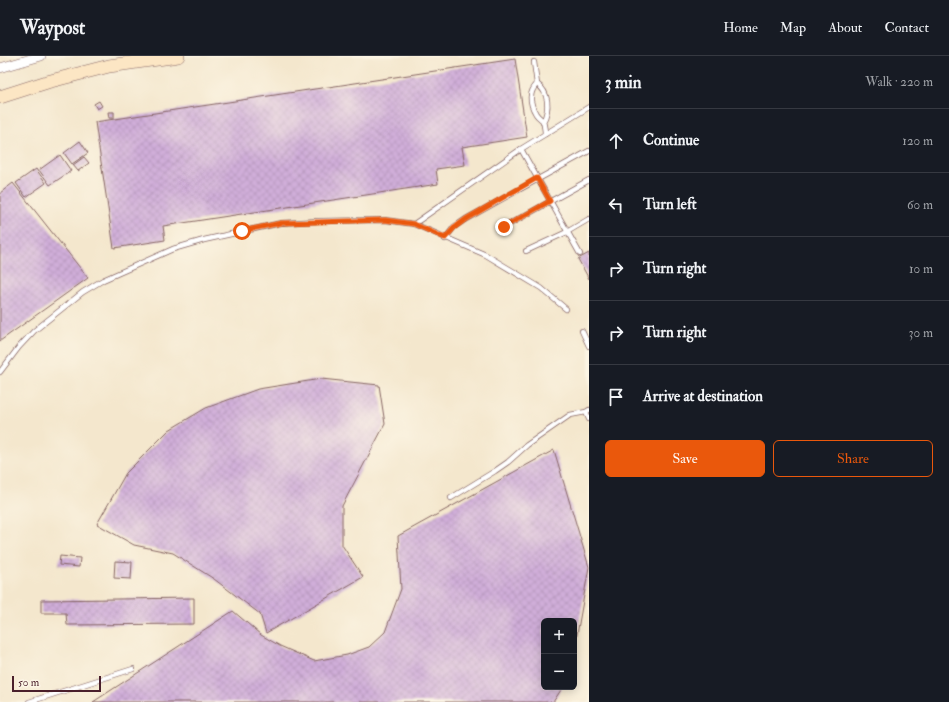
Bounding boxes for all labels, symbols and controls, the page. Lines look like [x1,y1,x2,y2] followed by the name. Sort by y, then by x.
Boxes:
[20,16,85,40] text: Waypost
[723,19,758,36] text: Home
[780,19,806,36] text: Map
[828,19,862,36] text: About
[884,19,929,36] text: Contact
[605,72,642,93] text: 3 min
[865,74,933,90] text: Walk · 220 m
[605,130,627,152] icon: ahead
[643,131,699,150] text: Continue
[902,133,933,149] text: 120 m
[605,194,627,216] icon: left
[643,195,697,214] text: Turn left
[907,197,933,213] text: 60 m
[495,218,513,236] route end
[233,222,251,240] route start
[605,258,627,280] icon: right
[643,259,706,278] text: Turn right
[909,261,933,277] text: 10 m
[605,322,627,344] icon: right
[643,323,706,342] text: Turn right
[909,325,933,341] text: 30 m
[605,386,627,408] icon: arrive
[643,387,763,406] text: Arrive at destination
[605,440,765,477] button: Save
[773,440,933,477] button: Share
[541,618,577,690] map controls
[541,618,577,654] button: +
[541,654,577,690] button: −
[12,674,101,693] scale bar
[18,676,39,689] text: 50 m

